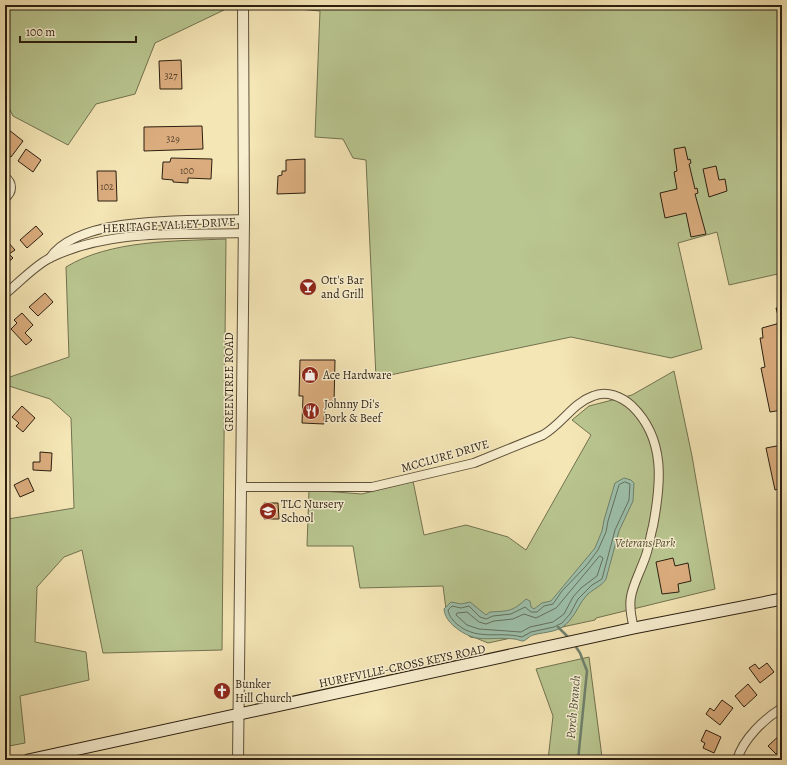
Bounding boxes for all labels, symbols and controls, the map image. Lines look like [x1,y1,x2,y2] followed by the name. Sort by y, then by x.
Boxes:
[20,18,136,44] scale bar
[26,24,55,40] text: 100 m
[164,69,178,82] house number: 327
[166,132,180,145] house number: 329
[180,164,194,177] house number: 100
[100,180,114,193] house number: 102
[102,214,236,236] street label: HERITAGE VALLEY DRIVE
[321,272,364,302] place label: Ott's Bar and Grill
[298,277,318,297] bar icon: Ott's Bar and Grill
[221,332,237,432] street label: GREENTREE ROAD
[300,365,320,385] shop icon: Ace Hardware
[322,367,392,383] place label: Ace Hardware
[324,396,384,426] place label: Johnny Di's Pork & Beef
[301,401,321,421] restaurant icon: Johnny Di's Pork & Beef
[399,436,491,476] street label: MCCLURE DRIVE
[281,496,344,526] place label: TLC Nursery School
[258,501,278,521] school or university icon: TLC Nursery School
[615,535,676,551] park label: Veterans Park
[317,641,487,691] street label: HURFFVILLE-CROSS KEYS ROAD
[562,674,584,740] water label: Porch Branch
[235,676,293,706] place label: Bunker Hill Church
[212,681,232,701] church icon: Bunker Hill Church

